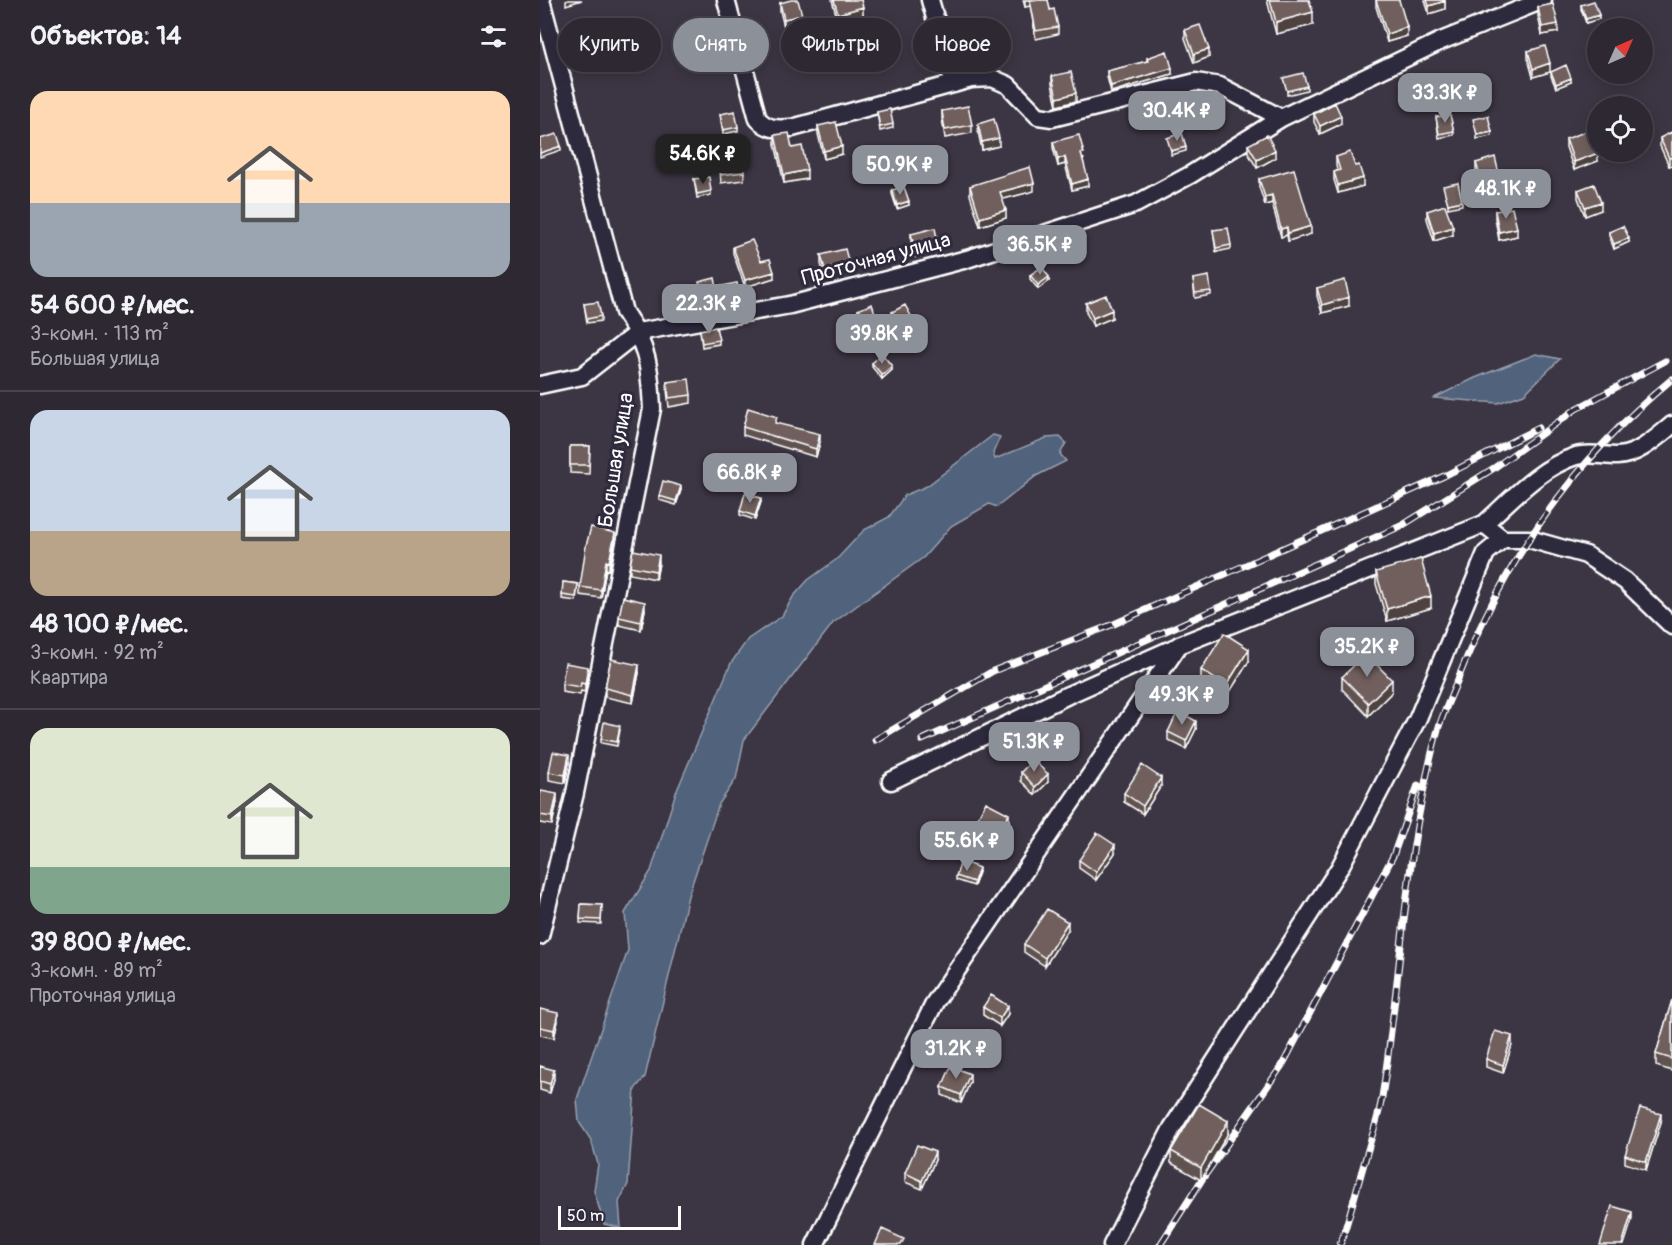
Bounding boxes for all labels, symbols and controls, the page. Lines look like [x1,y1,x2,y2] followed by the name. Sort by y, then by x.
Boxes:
[558,18,661,72] chip: Купить
[673,18,769,72] chip: Снять
[781,18,901,72] chip: Фильтры
[913,18,1011,72] chip: Новое
[1587,18,1653,84] north arrow
[1587,18,1653,162] map controls
[30,20,181,52] text: Объектов: 14
[477,20,510,53] icon: filters
[1390,73,1500,124] pin: 33.3K ₽
[1412,80,1478,105] text: 33.3K ₽
[1122,91,1232,142] pin: 30.4K ₽
[1587,96,1653,162] button: locate
[1142,98,1212,123] text: 30.4K ₽
[216,130,324,238] icon: home
[648,134,758,185] pin: 54.6K ₽
[670,141,736,166] text: 54.6K ₽
[845,145,955,196] pin: 50.9K ₽
[866,152,934,177] text: 50.9K ₽
[1451,169,1561,220] pin: 48.1K ₽
[1475,176,1537,201] text: 48.1K ₽
[985,225,1095,276] pin: 36.5K ₽
[799,226,953,292] street label: Проточная улица
[1007,232,1073,257] text: 36.5K ₽
[654,284,764,335] pin: 22.3K ₽
[30,289,195,321] text: 54 600 ₽/мес.
[676,291,742,316] text: 22.3K ₽
[827,314,937,365] pin: 39.8K ₽
[30,321,169,346] text: 3-комн. · 113 m²
[850,321,914,346] text: 39.8K ₽
[30,346,159,371] text: Большая улица
[592,391,640,529] street label: Большая улица
[216,449,324,557] icon: home
[695,453,805,504] pin: 66.8K ₽
[717,460,783,485] text: 66.8K ₽
[30,608,189,640] text: 48 100 ₽/мес.
[1312,627,1422,678] pin: 35.2K ₽
[1334,634,1400,659] text: 35.2K ₽
[30,640,164,665] text: 3-комн. · 92 m²
[30,665,108,690] text: Квартира
[1127,675,1237,726] pin: 49.3K ₽
[1149,682,1215,707] text: 49.3K ₽
[979,722,1089,773] pin: 51.3K ₽
[1003,729,1065,754] text: 51.3K ₽
[216,767,324,875] icon: home
[912,821,1022,872] pin: 55.6K ₽
[934,828,1000,853] text: 55.6K ₽
[30,926,192,958] text: 39 800 ₽/мес.
[30,958,163,983] text: 3-комн. · 89 m²
[30,983,176,1008] text: Проточная улица
[901,1029,1011,1080] pin: 31.2K ₽
[925,1036,987,1061] text: 31.2K ₽
[558,1203,681,1230] scale bar
[567,1206,604,1226] text: 50 m

